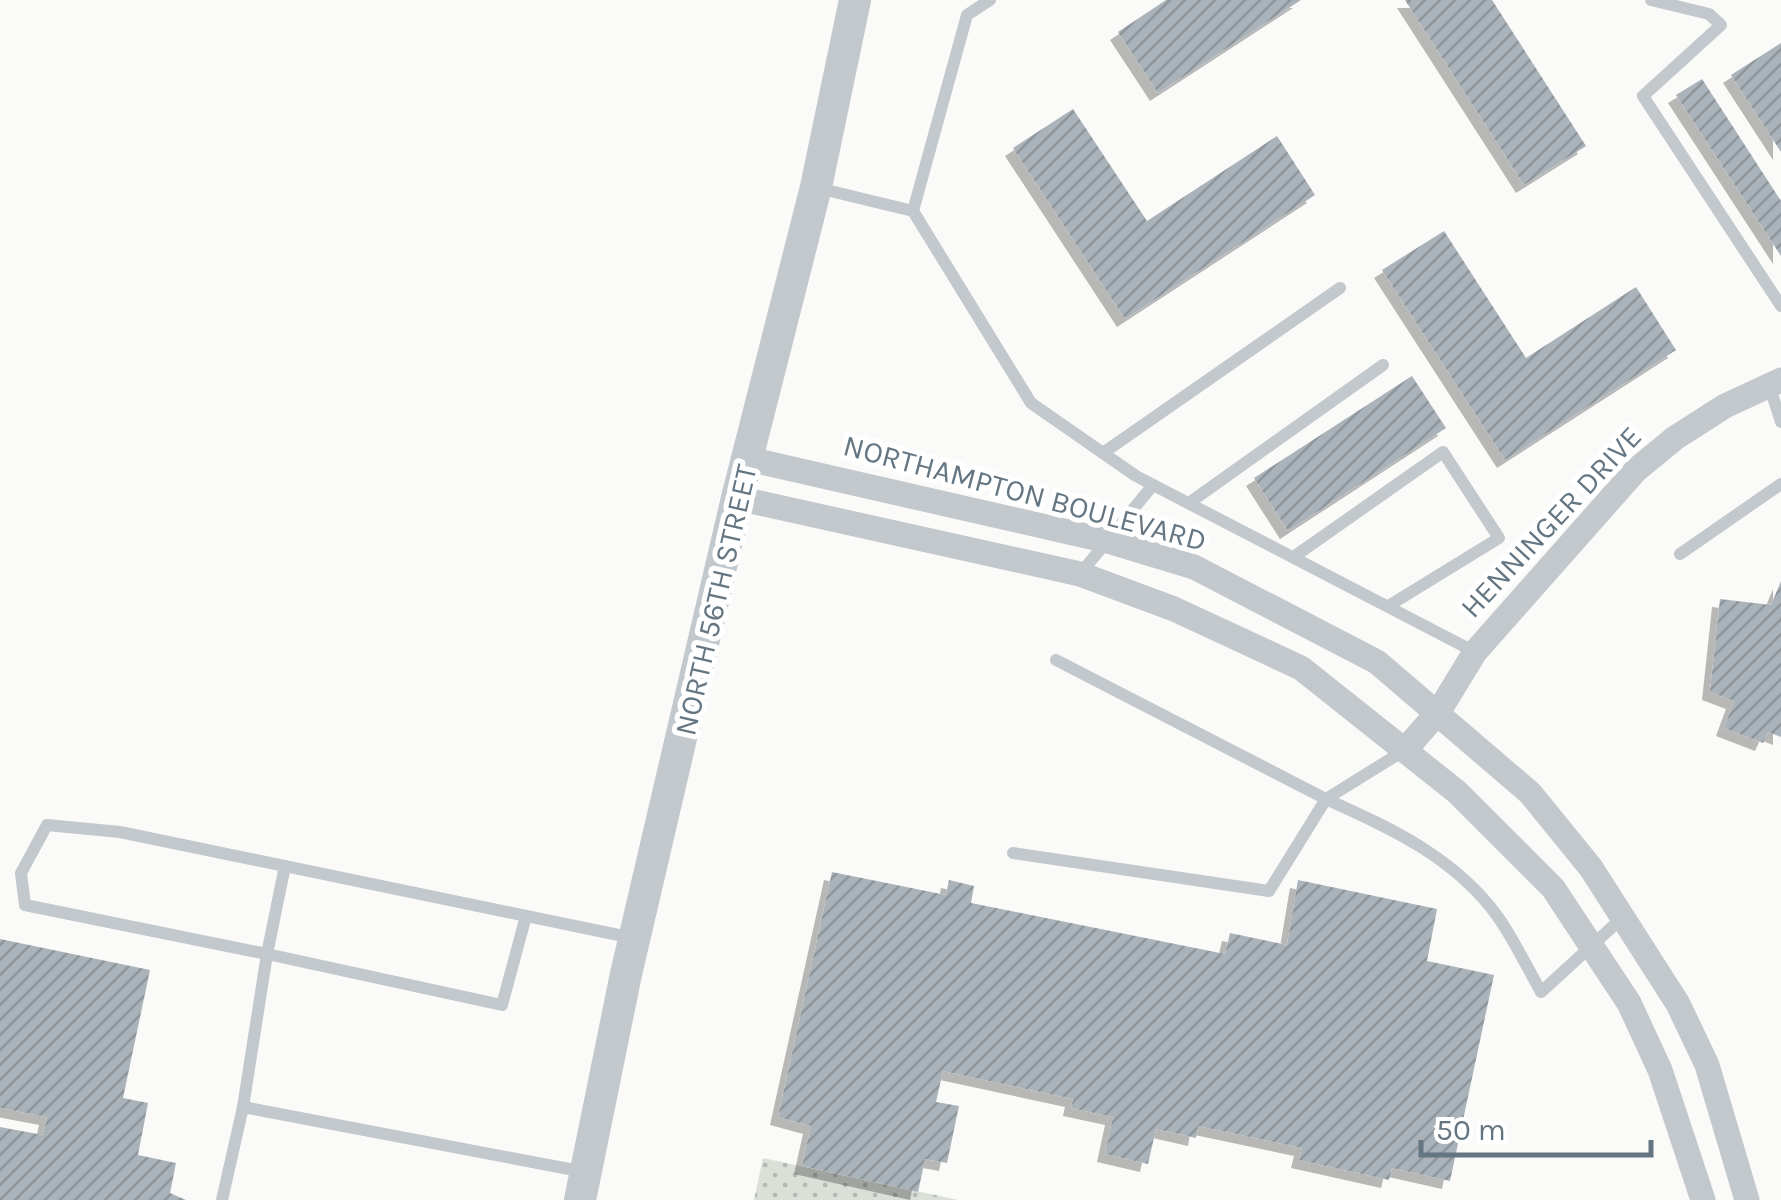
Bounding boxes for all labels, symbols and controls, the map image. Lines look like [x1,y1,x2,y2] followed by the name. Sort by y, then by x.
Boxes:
[1453,419,1649,625] street label: HENNINGER DRIVE
[840,427,1210,559] street label: NORTHAMPTON BOULEVARD
[667,461,765,739] street label: NORTH 56TH STREET
[1421,1095,1651,1157] scale bar
[1436,1112,1506,1148] text: 50 m

